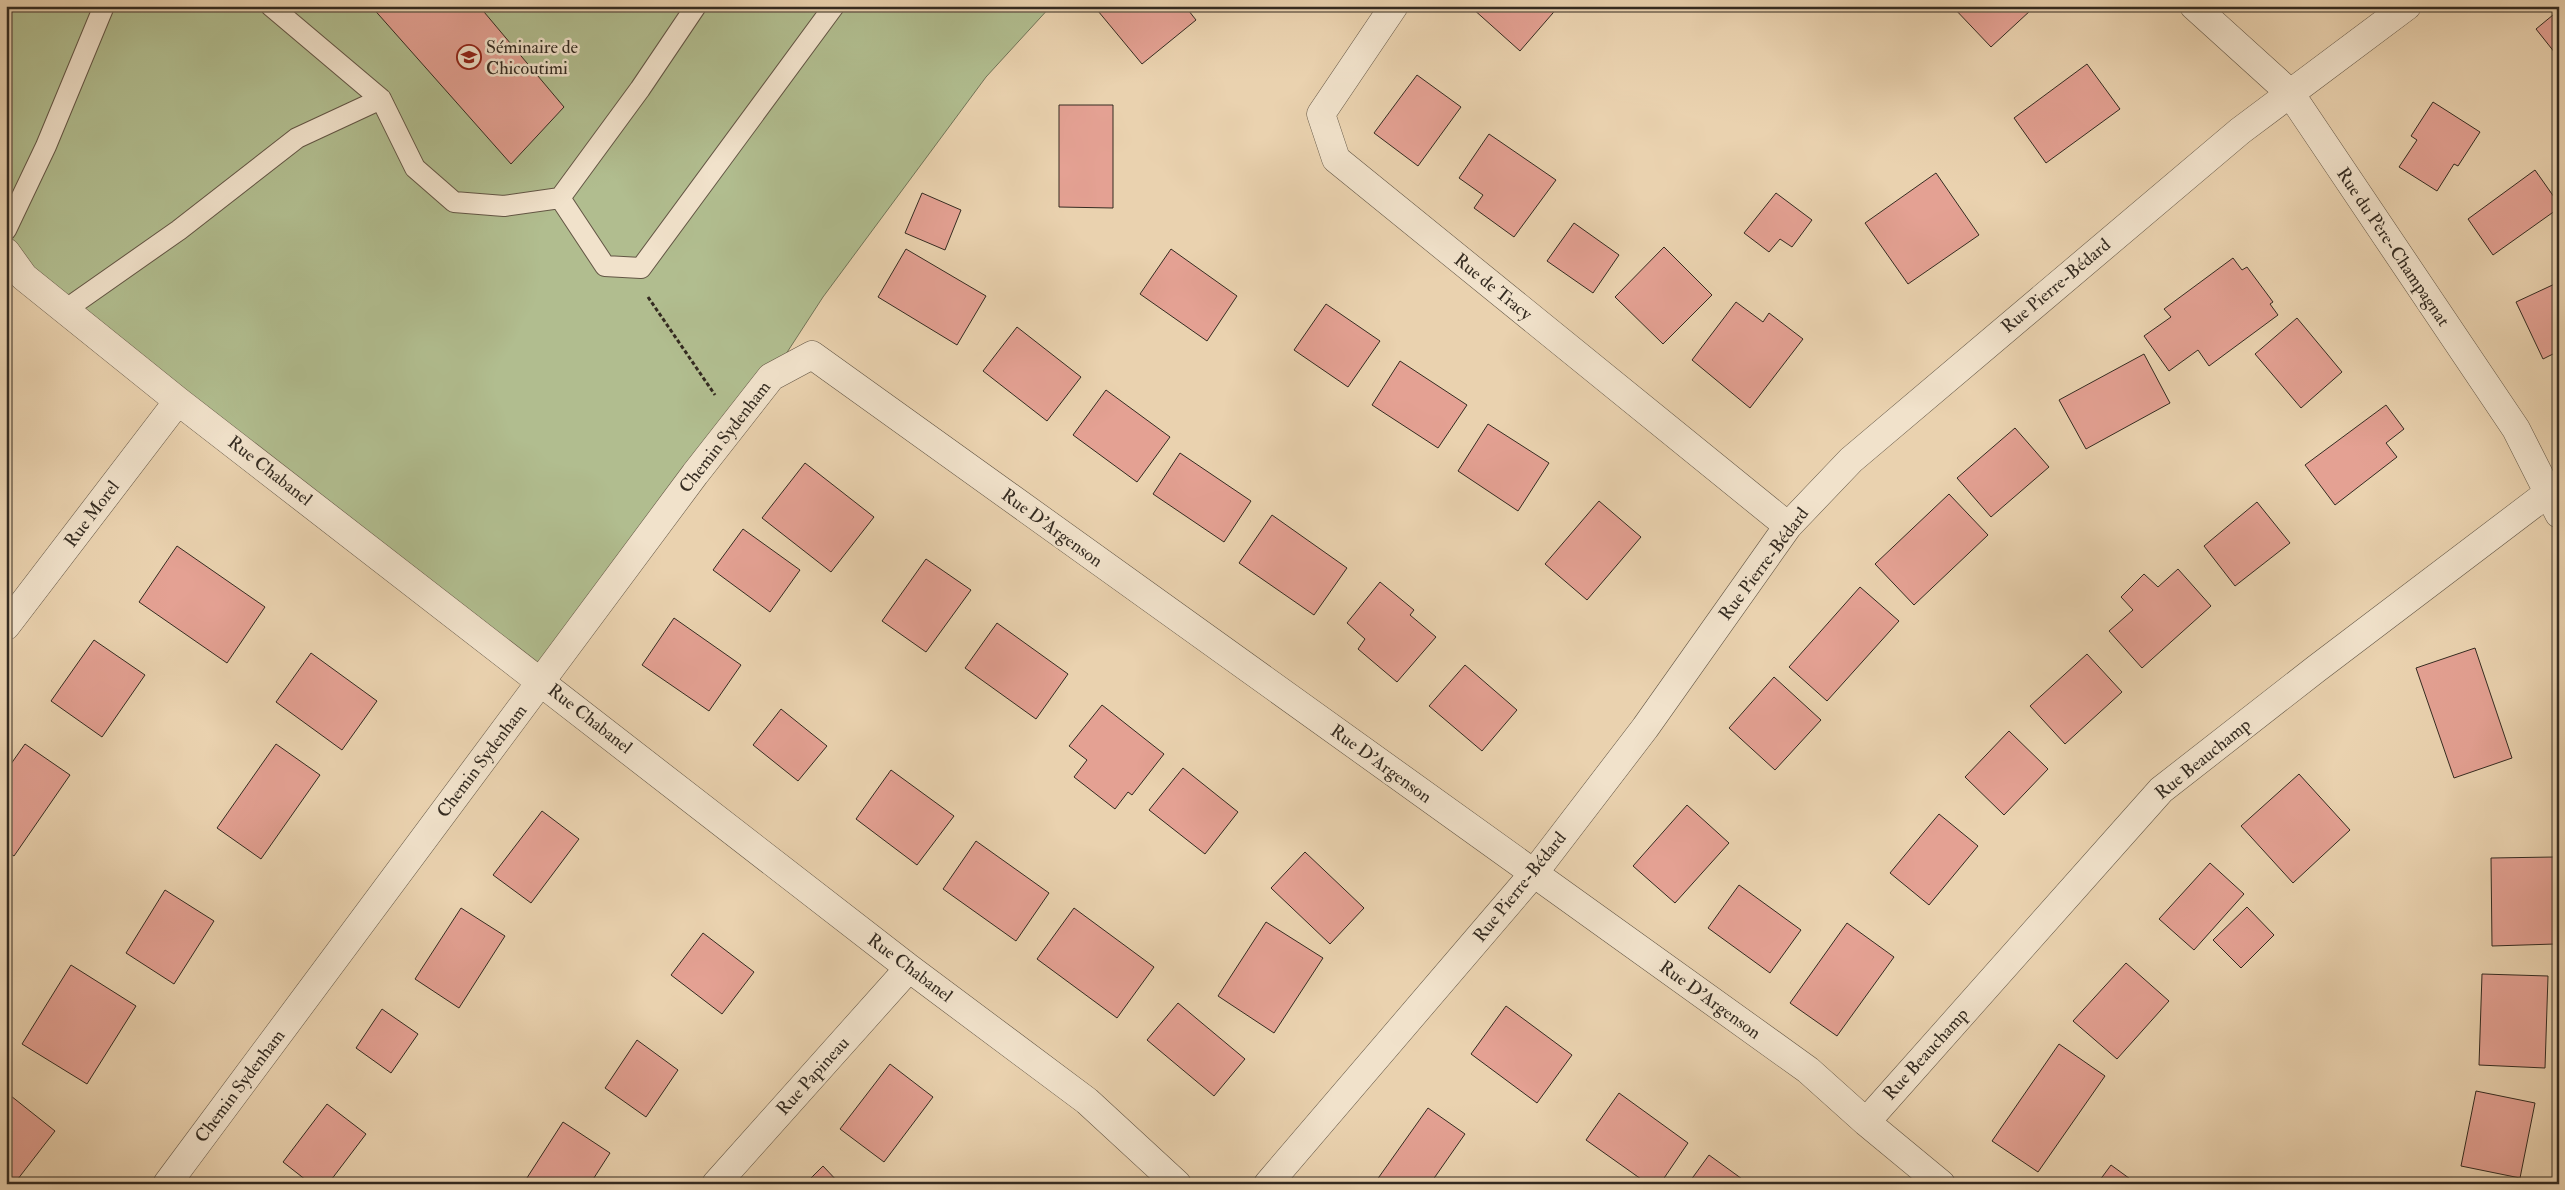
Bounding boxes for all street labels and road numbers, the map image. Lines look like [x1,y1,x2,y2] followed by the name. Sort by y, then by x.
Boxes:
[2331,163,2455,331] street label: Rue du Père-Champagnat
[1997,234,2115,338] street label: Rue Pierre-Bédard
[1449,248,1538,326] street label: Rue de Tracy
[674,376,776,498] street label: Chemin Sydenham
[223,431,317,511] street label: Rue Chabanel
[59,476,125,552] street label: Rue Morel
[997,483,1107,573] street label: Rue D'Argenson
[1714,503,1814,625] street label: Rue Pierre-Bédard
[543,679,637,759] street label: Rue Chabanel
[432,700,532,822] street label: Chemin Sydenham
[2151,713,2255,805] street label: Rue Beauchamp
[1326,719,1436,809] street label: Rue D'Argenson
[1468,827,1572,947] street label: Rue Pierre-Bédard
[863,928,958,1008] street label: Rue Chabanel
[1655,955,1765,1045] street label: Rue D'Argenson
[1878,1003,1974,1105] street label: Rue Beauchamp
[190,1025,290,1147] street label: Chemin Sydenham
[772,1032,854,1120] street label: Rue Papineau

